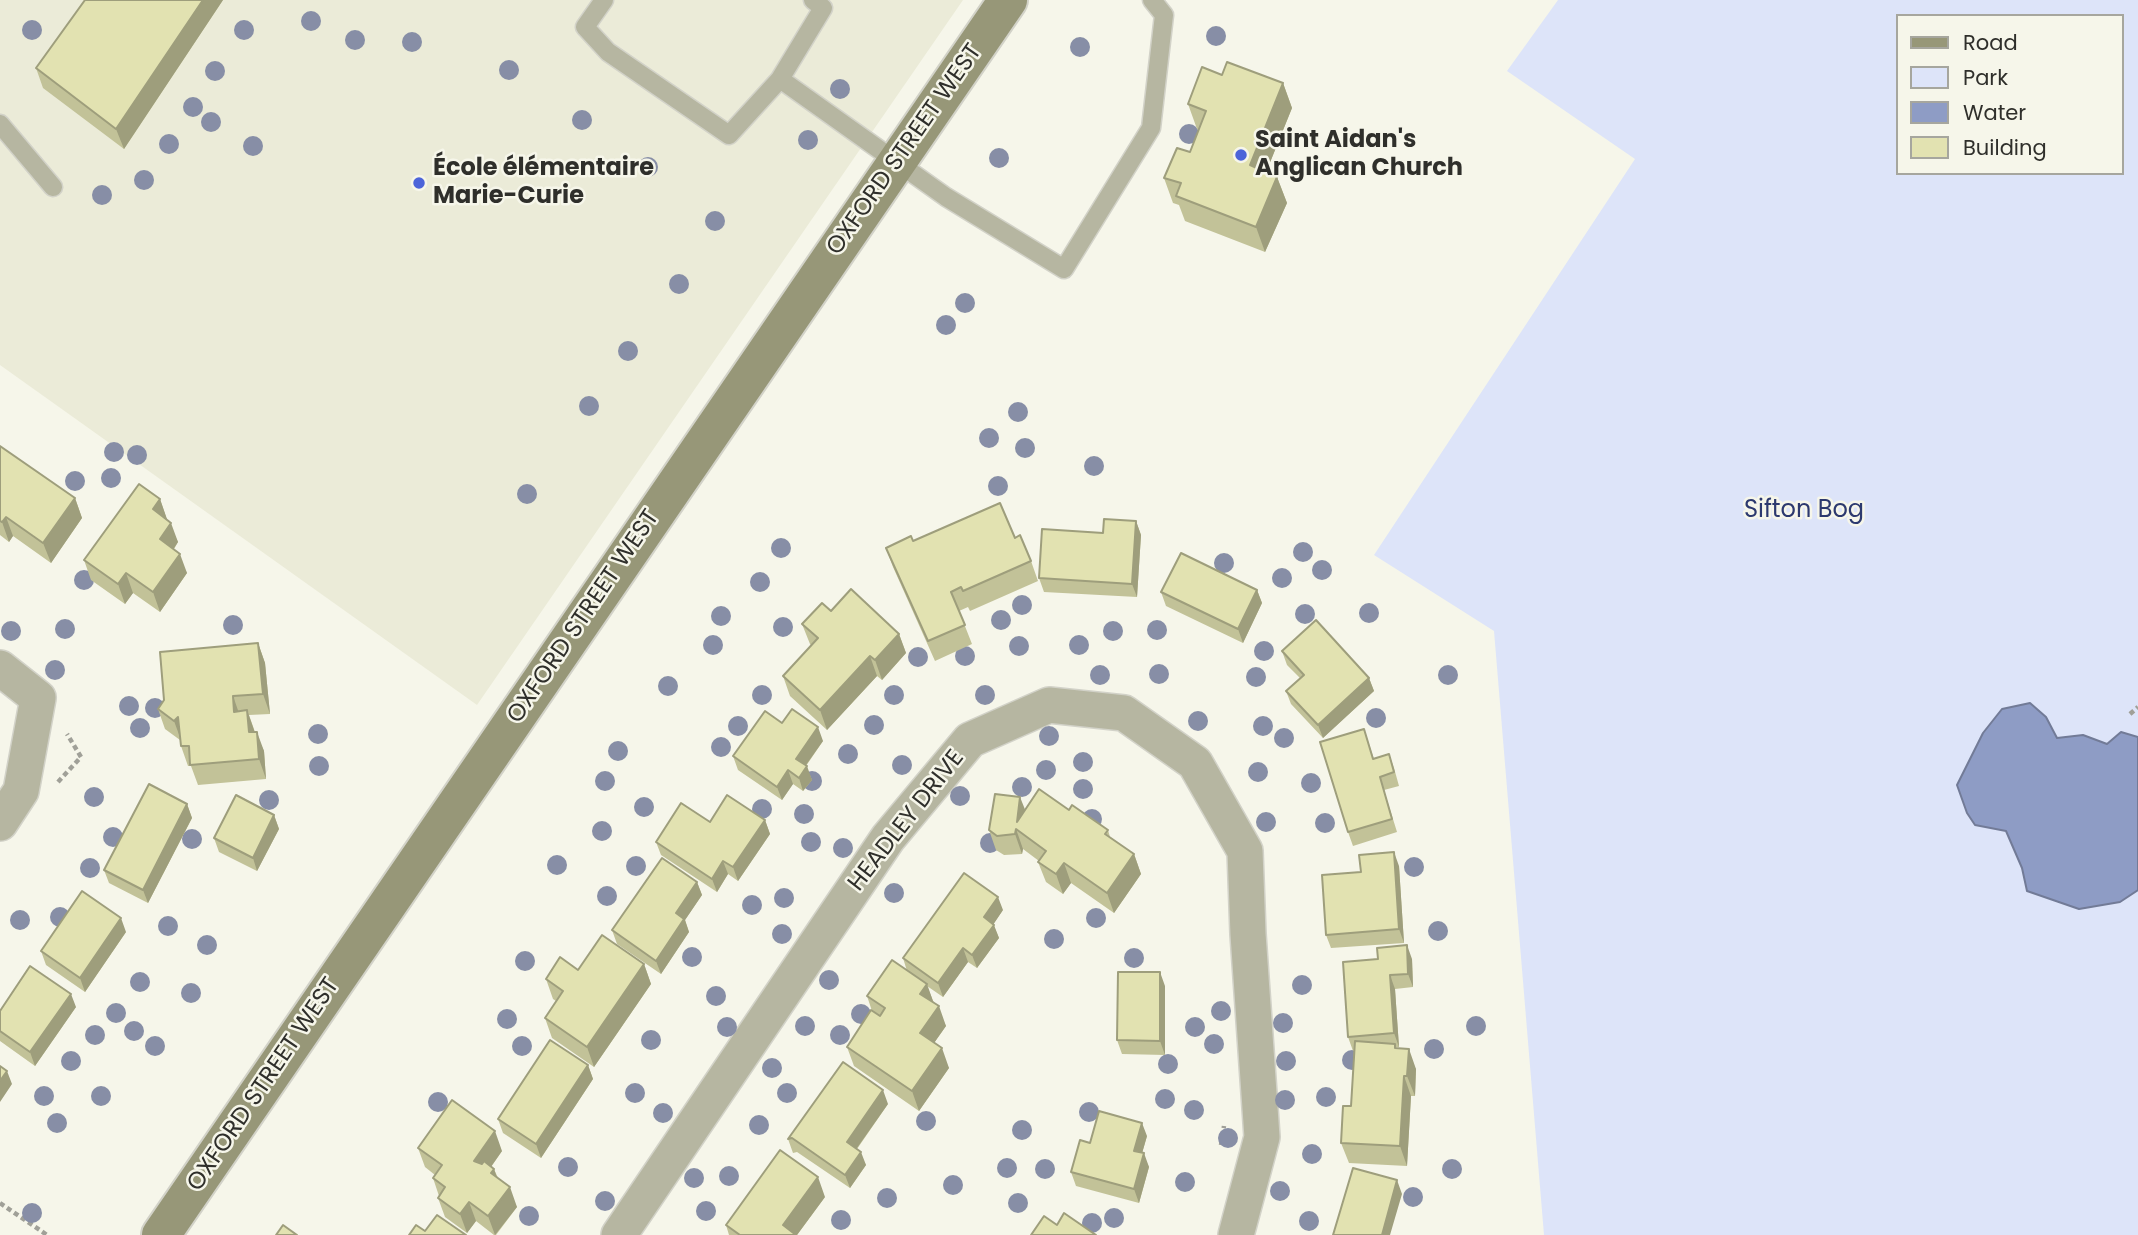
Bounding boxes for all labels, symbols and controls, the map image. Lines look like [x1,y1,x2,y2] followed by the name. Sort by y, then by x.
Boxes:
[1896,14,2124,175] legend
[1963,28,2018,57] text: Road
[821,39,989,261] street label: OXFORD STREET WEST
[1963,63,2008,92] text: Park
[1963,98,2026,127] text: Water
[1255,127,1463,183] place label: Saint Aidan's Anglican Church
[1963,133,2047,162] text: Building
[1233,147,1249,163] marker: Saint Aidan's Anglican Church
[433,155,654,211] place label: École élémentaire Marie-Curie
[411,175,427,191] marker: École élémentaire Marie-Curie
[1744,497,1864,525] park label: Sifton Bog
[502,505,666,729] street label: OXFORD STREET WEST
[843,745,971,897] street label: HEADLEY DRIVE
[182,973,346,1197] street label: OXFORD STREET WEST

